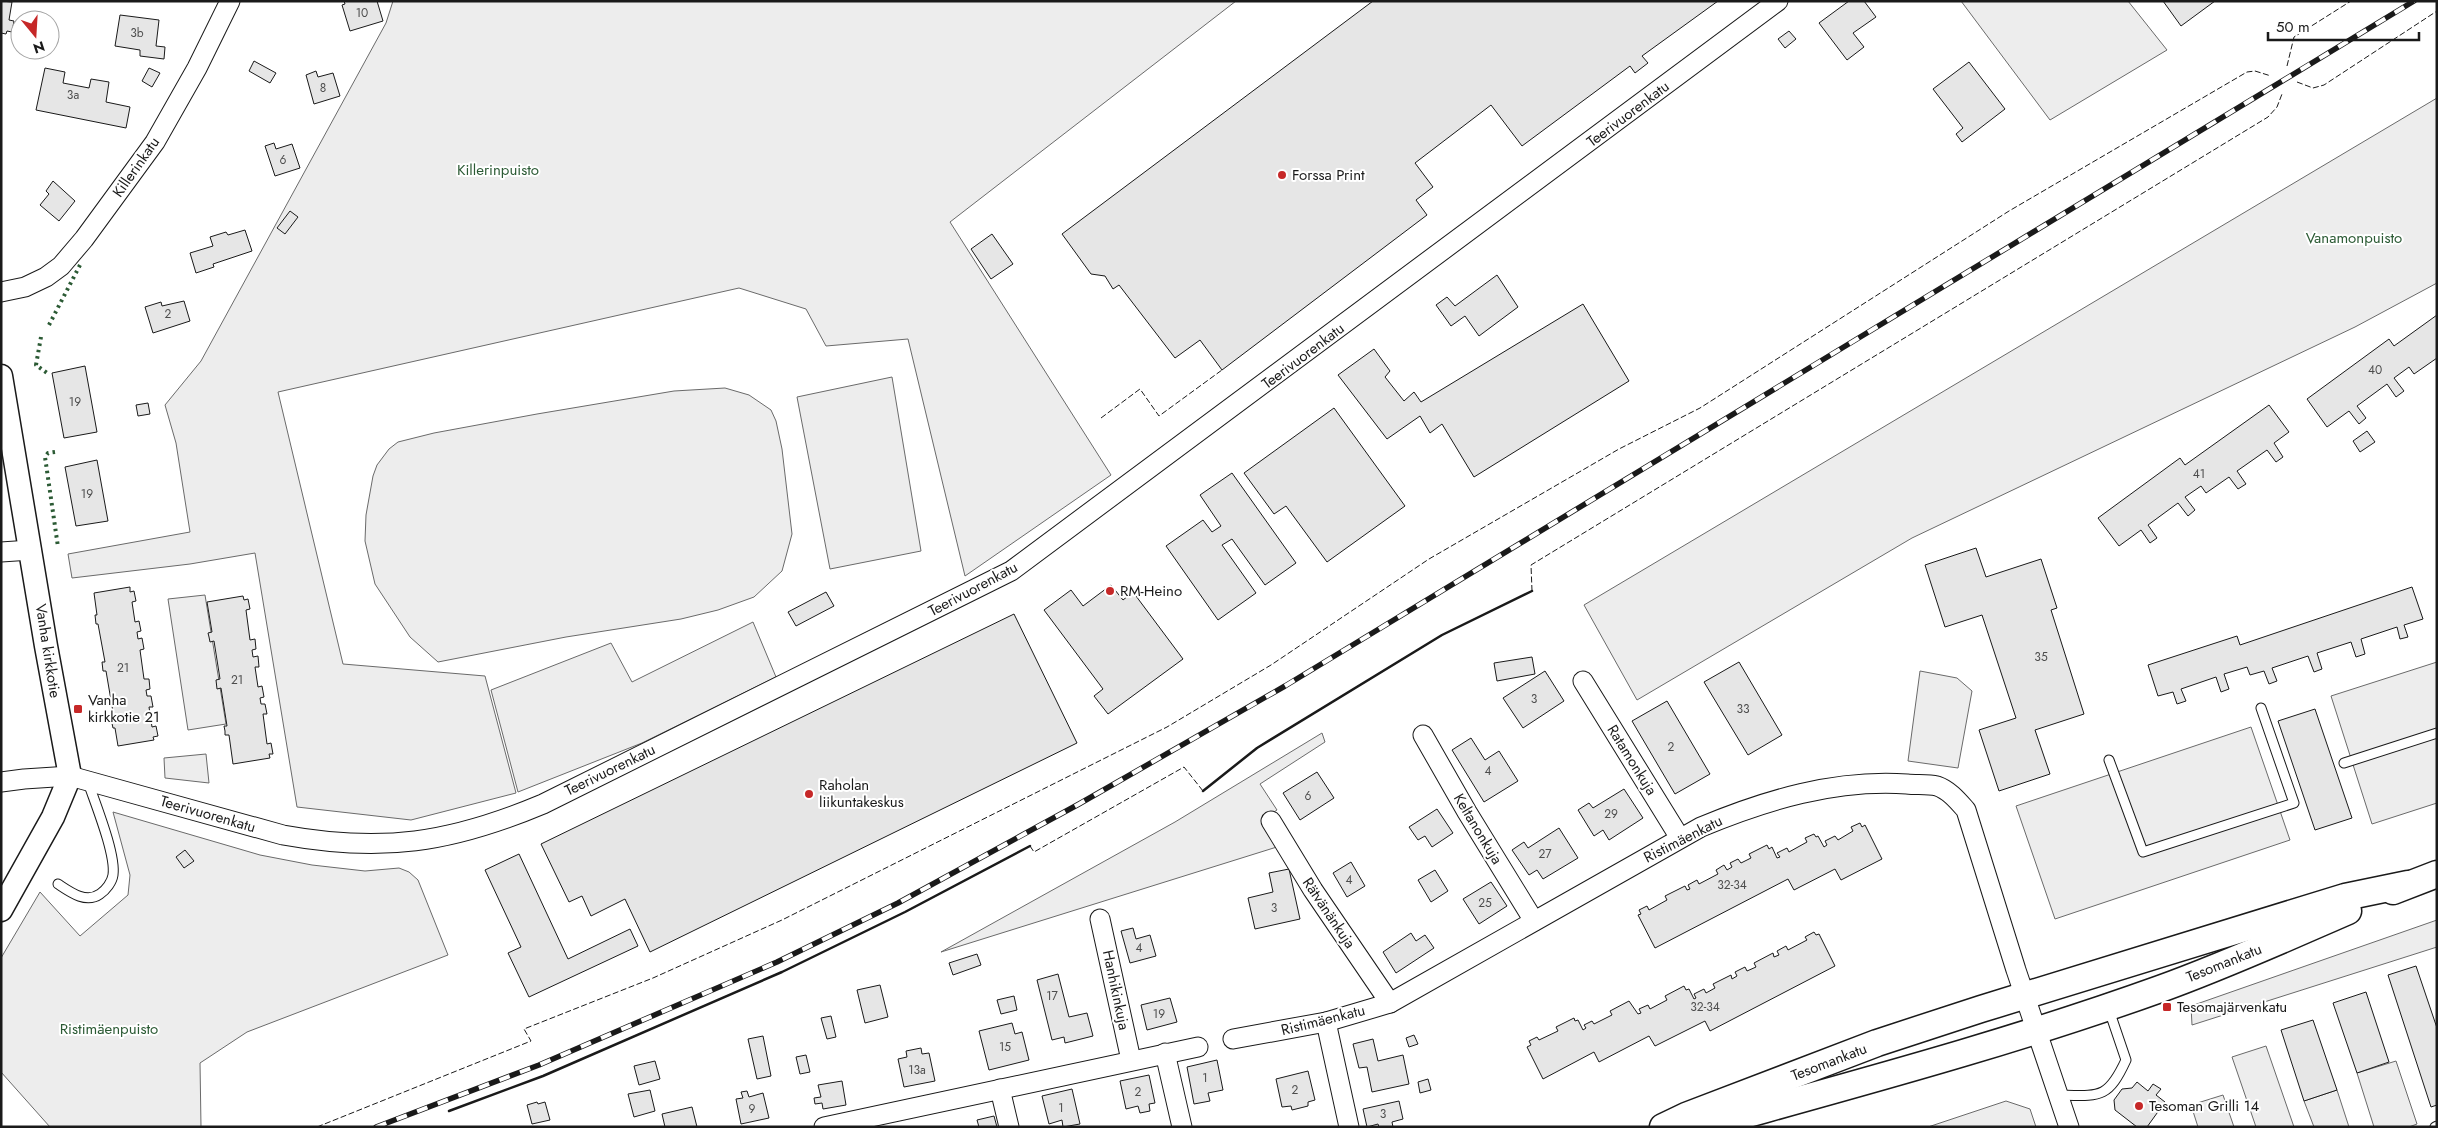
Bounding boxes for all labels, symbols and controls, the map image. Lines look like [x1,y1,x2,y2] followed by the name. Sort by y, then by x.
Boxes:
[356,4,368,22] house number: 10
[10,10,60,60] north arrow
[2268,10,2419,42] scale bar
[2276,16,2310,38] text: 50 m
[130,24,144,42] house number: 3b
[31,36,47,59] text: N
[1582,76,1674,152] street label: Teerivuorenkatu
[320,79,326,97] house number: 8
[67,86,79,104] house number: 3a
[107,132,165,202] street label: Killerinkatu
[280,151,287,169] house number: 6
[457,159,539,181] park label: Killerinpuisto
[1292,164,1365,186] place label: Forssa Print
[1276,169,1288,181] marker: Forssa Print
[2306,227,2402,249] park label: Vanamonpuisto
[165,305,172,323] house number: 2
[1257,318,1349,394] street label: Teerivuorenkatu
[2368,361,2382,379] house number: 40
[69,393,81,411] house number: 19
[2193,465,2205,483] house number: 41
[81,485,93,503] house number: 19
[924,556,1022,622] street label: Teerivuorenkatu
[1120,580,1182,602] place label: RM-Heino
[1104,585,1116,597] marker: RM-Heino
[30,602,66,700] street label: Vanha kirkkotie
[2034,648,2048,666] house number: 35
[117,659,129,677] house number: 21
[231,671,243,689] house number: 21
[88,689,160,728] place label: Vanha kirkkotie 21
[1531,690,1538,708] house number: 3
[1736,700,1750,718] house number: 33
[72,703,84,715] marker: Vanha kirkkotie 21
[1602,720,1662,800] street label: Ratamonkuja
[1668,738,1675,756] house number: 2
[561,739,659,801] street label: Teerivuorenkatu
[1485,762,1492,780] house number: 4
[819,774,904,813] place label: Raholan liikuntakeskus
[1305,787,1312,805] house number: 6
[803,788,815,800] marker: Raholan liikuntakeskus
[1448,789,1508,869] street label: Keltanonkuja
[158,790,258,838] street label: Teerivuorenkatu
[1604,805,1618,823] house number: 29
[1640,810,1726,868] street label: Ristimäenkatu
[1538,845,1552,863] house number: 27
[1346,871,1353,889] house number: 4
[1297,873,1361,953] street label: Rätvänänkuja
[1717,876,1747,894] house number: 32-34
[1478,894,1492,912] house number: 25
[1271,899,1278,917] house number: 3
[2183,938,2265,988] street label: Tesomankatu
[1136,939,1143,957] house number: 4
[1097,948,1135,1032] street label: Hanhikinkuja
[1046,987,1059,1005] house number: 17
[2177,996,2287,1018] place label: Tesomajärvenkatu
[1690,998,1720,1016] house number: 32-34
[1279,999,1367,1041] street label: Ristimäenkatu
[2161,1001,2173,1013] marker: Tesomajärvenkatu
[1153,1005,1165,1023] house number: 19
[60,1018,158,1040] park label: Ristimäenpuisto
[1788,1037,1870,1087] street label: Tesomankatu
[999,1038,1011,1056] house number: 15
[908,1061,926,1079] house number: 13a
[1202,1069,1208,1087] house number: 1
[1292,1081,1299,1099] house number: 2
[1135,1083,1142,1101] house number: 2
[2149,1095,2259,1117] place label: Tesoman Grilli 14
[1058,1099,1064,1117] house number: 1
[749,1100,756,1118] house number: 9
[2133,1100,2145,1112] marker: Tesoman Grilli 14
[1380,1105,1387,1123] house number: 3

